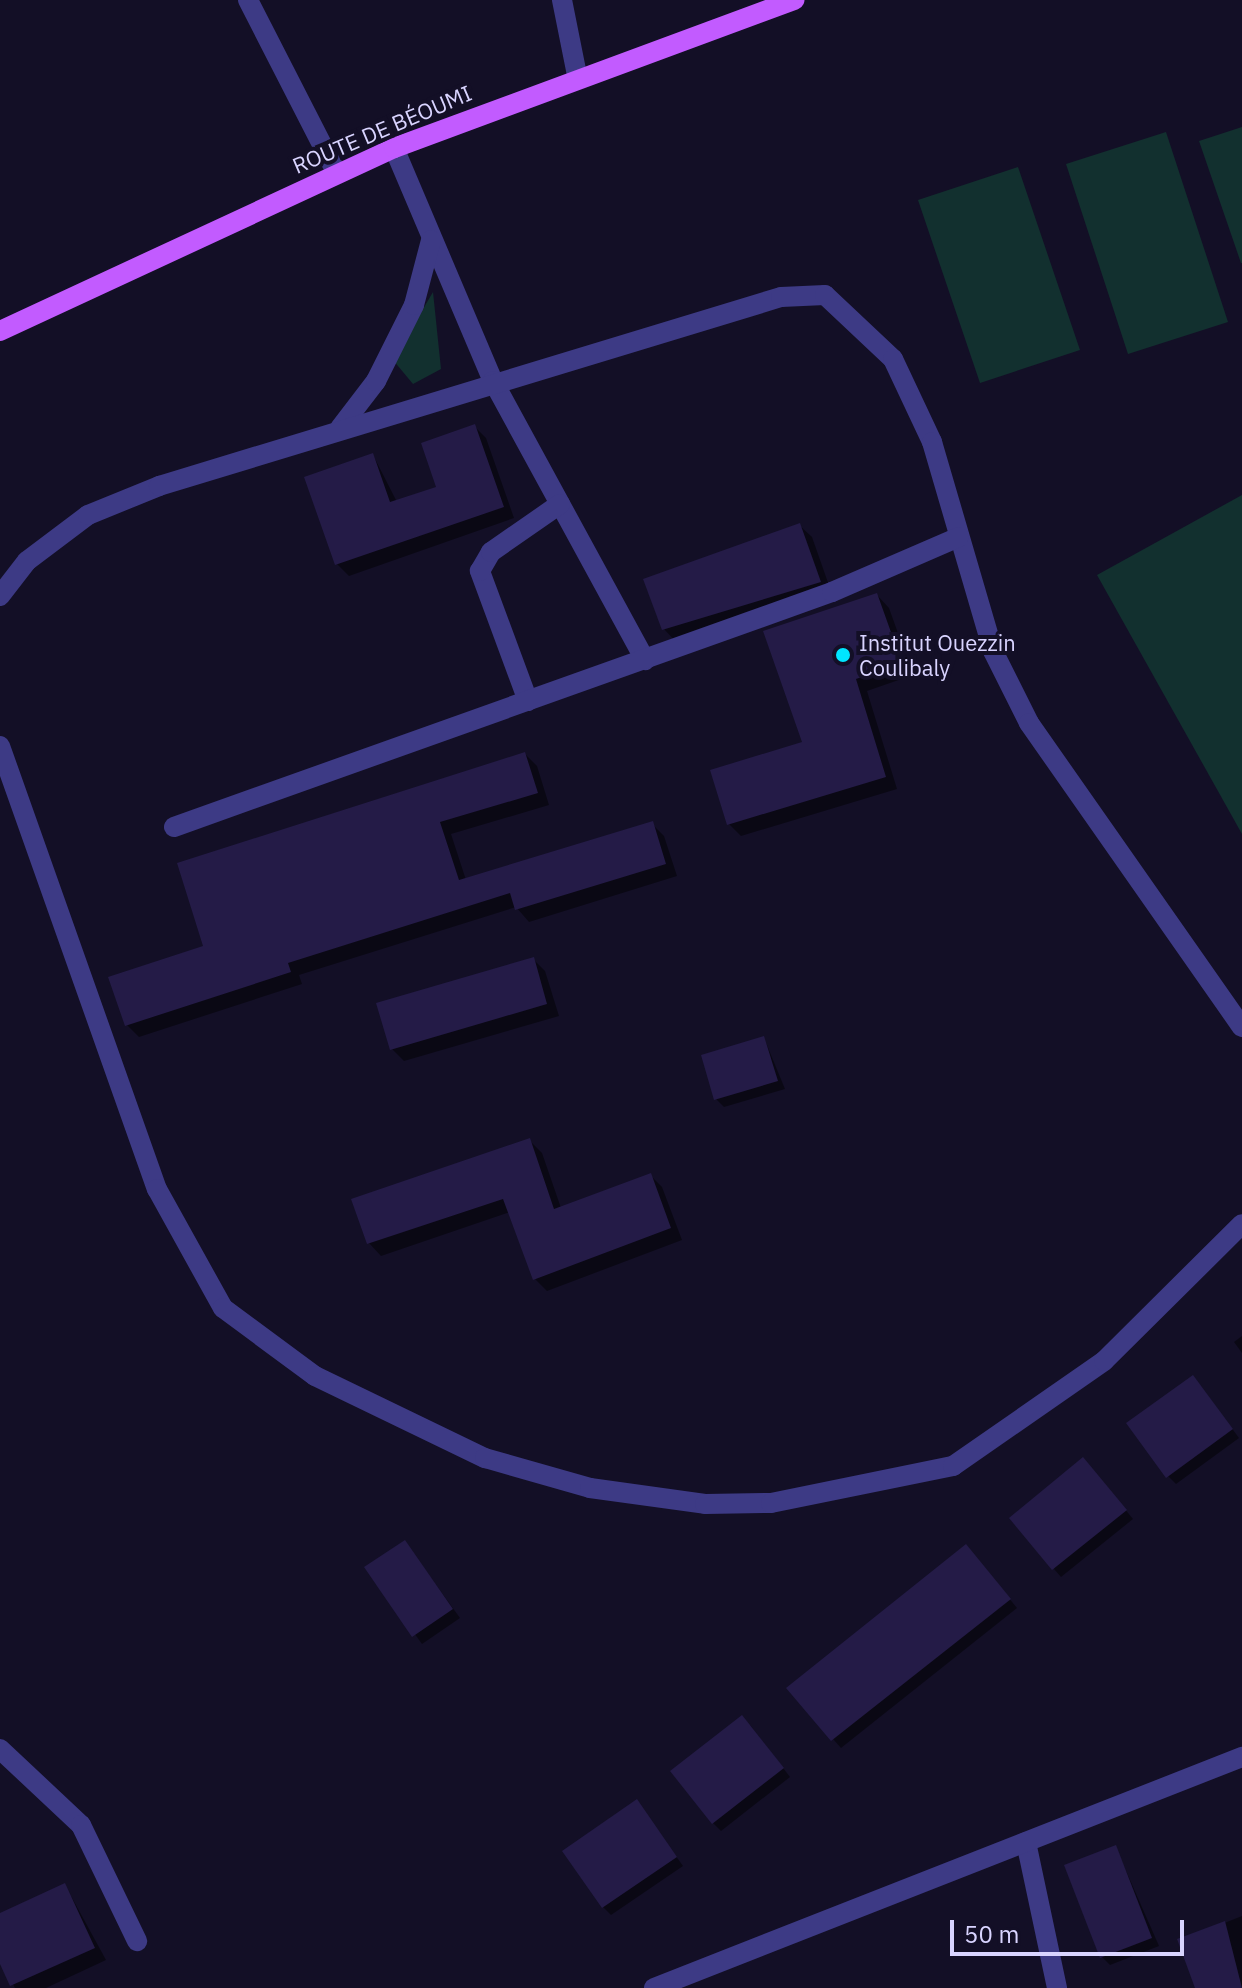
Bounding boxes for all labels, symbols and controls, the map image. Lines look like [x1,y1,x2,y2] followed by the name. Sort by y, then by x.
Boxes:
[288,79,476,179] street label: ROUTE DE BÉOUMI
[859,629,1016,680] place label: Institut Ouezzin Coulibaly
[834,646,852,664] marker: Institut Ouezzin Coulibaly
[954,1904,1188,1954] scale bar
[964,1918,1019,1950] text: 50 m

